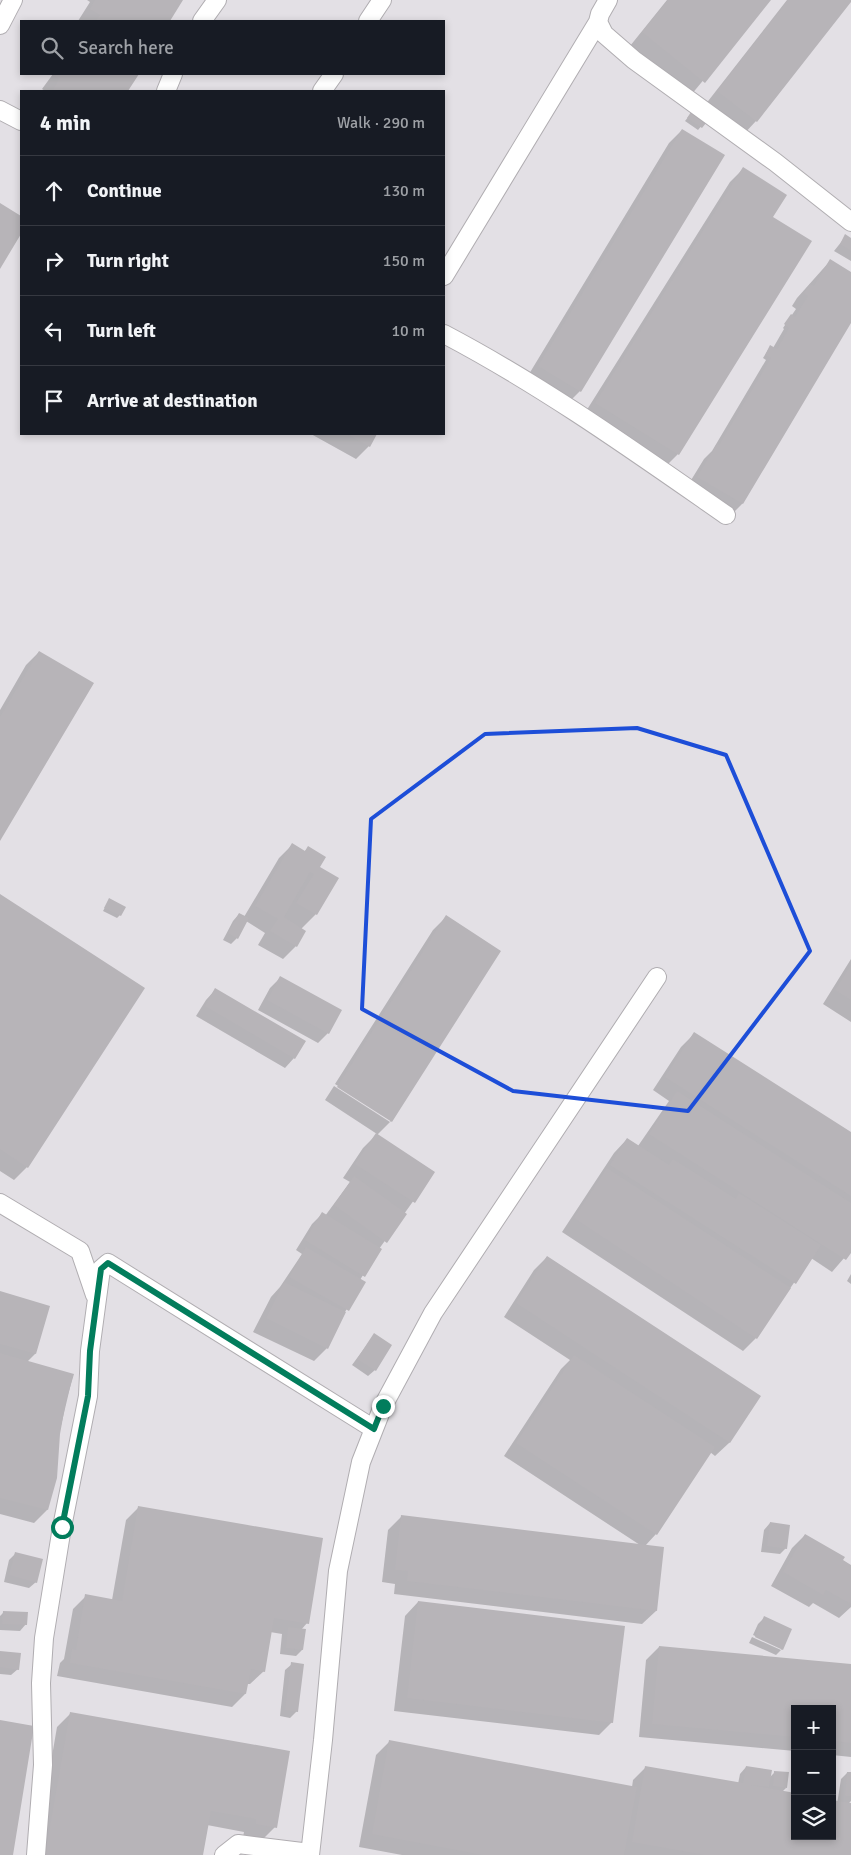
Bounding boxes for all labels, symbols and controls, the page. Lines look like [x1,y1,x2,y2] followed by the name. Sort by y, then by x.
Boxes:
[20,20,445,75] search box
[38,34,66,62] icon: search
[78,36,174,60] text: Search here
[40,110,91,136] text: 4 min
[337,113,425,133] text: Walk · 290 m
[40,177,68,205] icon: ahead
[87,179,162,203] text: Continue
[383,181,425,201] text: 130 m
[40,247,68,275] icon: right
[87,249,169,273] text: Turn right
[383,251,425,271] text: 150 m
[40,317,68,345] icon: left
[87,319,156,343] text: Turn left
[391,321,425,341] text: 10 m
[40,387,68,415] icon: arrive
[87,389,258,413] text: Arrive at destination
[372,1395,395,1418] route end
[51,1516,74,1539] route start
[791,1705,836,1840] map controls
[791,1705,836,1750] button: +
[791,1750,836,1795] button: −
[791,1795,836,1840] button: layers

